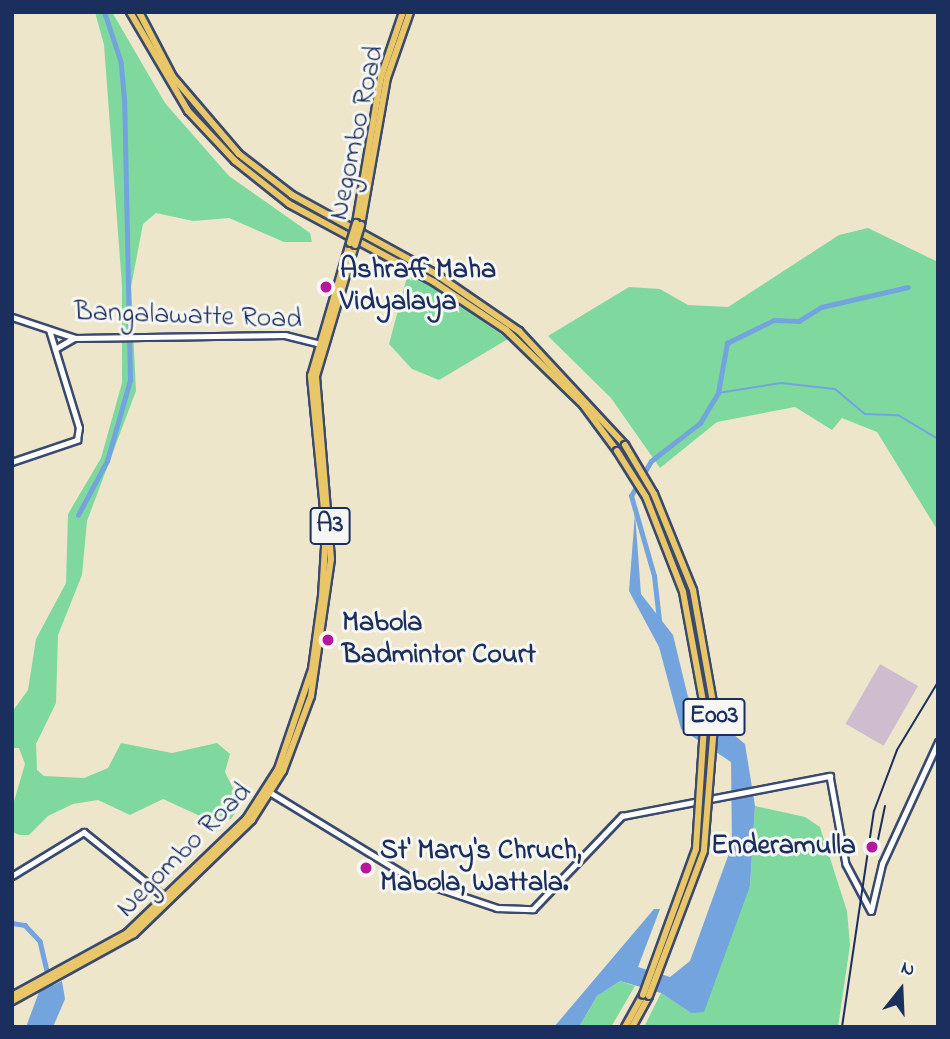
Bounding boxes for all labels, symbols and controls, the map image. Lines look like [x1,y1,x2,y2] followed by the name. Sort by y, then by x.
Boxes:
[323,43,393,223] street label: Negombo Road
[340,254,496,320] place label: Ashraff Maha Vidyalaya
[318,279,334,295] marker: Ashraff Maha Vidyalaya
[73,296,303,338] street label: Bangalawatte Road
[309,504,351,548] road number: A3
[342,607,536,673] place label: Mabola Badmintor Court
[320,632,336,648] marker: Mabola Badmintor Court
[682,694,746,740] road number: E003
[110,776,260,926] street label: Negombo Road
[711,830,856,864] place label: Enderamulla
[380,835,582,901] place label: St' Mary's Chruch, Mabola, Wattala.
[862,837,882,857] marker: Enderamulla
[358,860,374,876] marker: St' Mary's Chruch, Mabola, Wattala.
[866,955,936,1025] north arrow
[897,955,918,984] text: N

